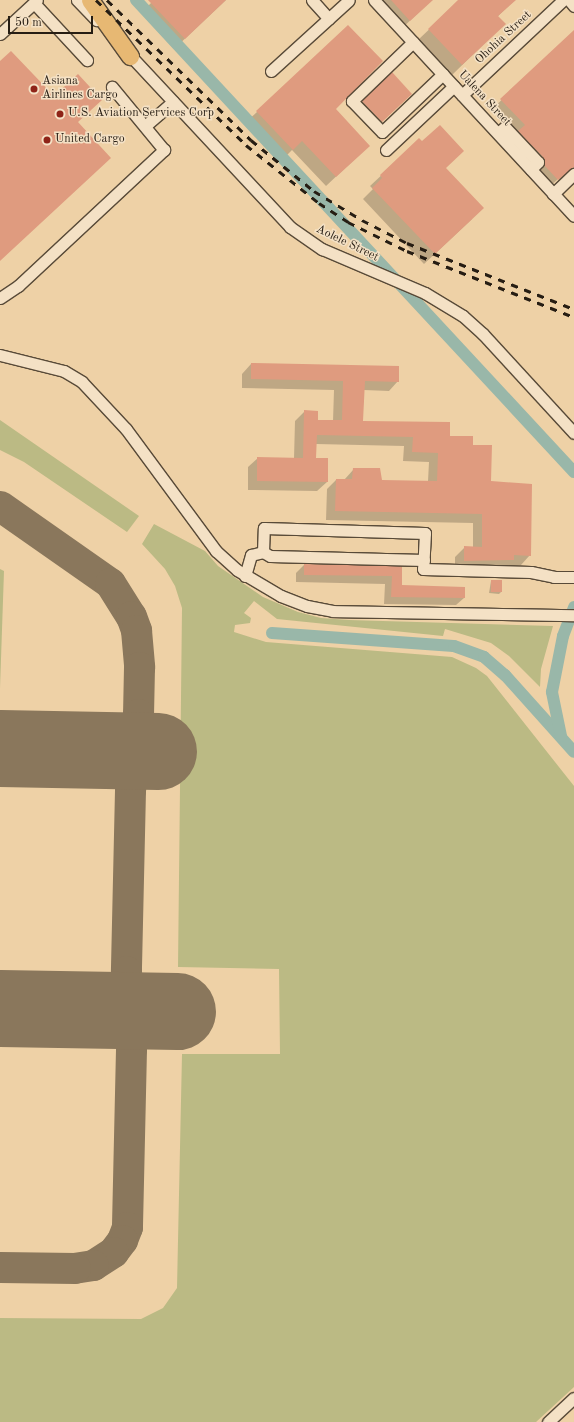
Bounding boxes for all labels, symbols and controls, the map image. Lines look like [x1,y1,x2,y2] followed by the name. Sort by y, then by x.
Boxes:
[10,8,95,34] scale bar
[473,8,535,68] street label: Ohohia Street
[15,17,42,29] text: 50 m
[455,68,513,130] street label: Ualena Street
[42,75,118,103] place label: Asiana Airlines Cargo
[29,84,39,94] marker: Asiana Airlines Cargo
[68,107,214,121] place label: U.S. Aviation Services Corp
[55,109,65,119] marker: U.S. Aviation Services Corp
[55,133,125,147] place label: United Cargo
[42,135,52,145] marker: United Cargo
[313,223,381,265] street label: Aolele Street

